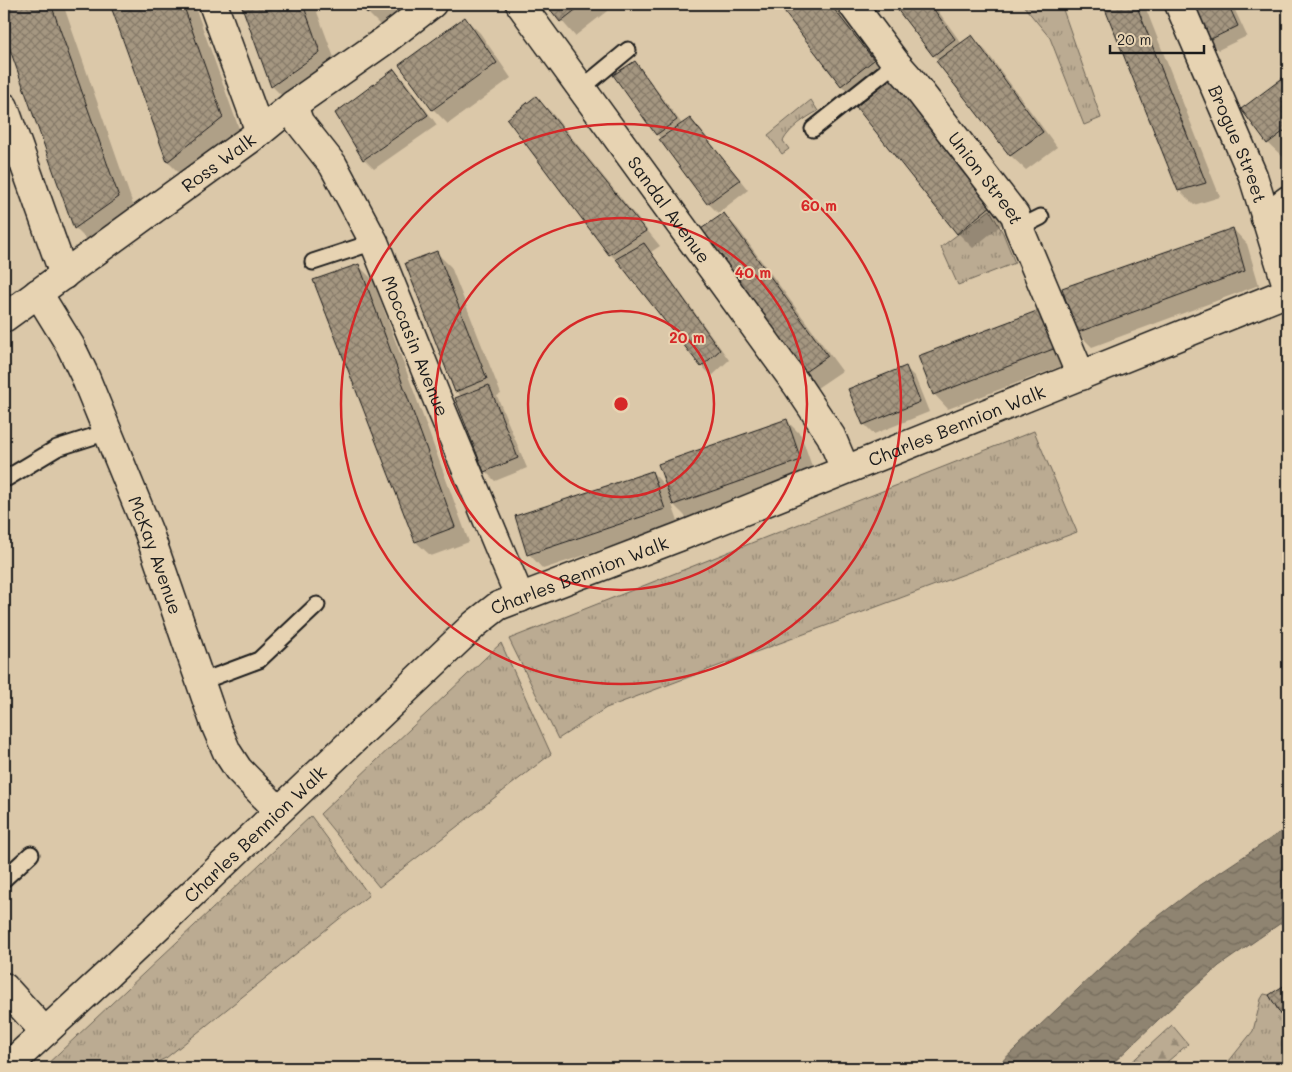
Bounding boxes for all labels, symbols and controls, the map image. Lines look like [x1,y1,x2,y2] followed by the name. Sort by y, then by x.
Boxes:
[1110,22,1203,54] scale bar
[1117,29,1151,49] text: 20 m
[1203,81,1273,206] street label: Brogue Street
[176,127,260,197] street label: Ross Walk
[943,127,1029,227] street label: Union Street
[622,151,716,268] street label: Sandal Avenue
[801,195,837,215] text: 60 m
[735,262,771,282] text: 40 m
[377,272,455,420] street label: Moccasin Avenue
[669,327,705,347] text: 20 m
[865,379,1049,472] street label: Charles Bennion Walk
[612,395,630,413] centre of rings
[123,492,188,618] street label: McKay Avenue
[485,530,672,620] street label: Charles Bennion Walk
[178,760,332,908] street label: Charles Bennion Walk

